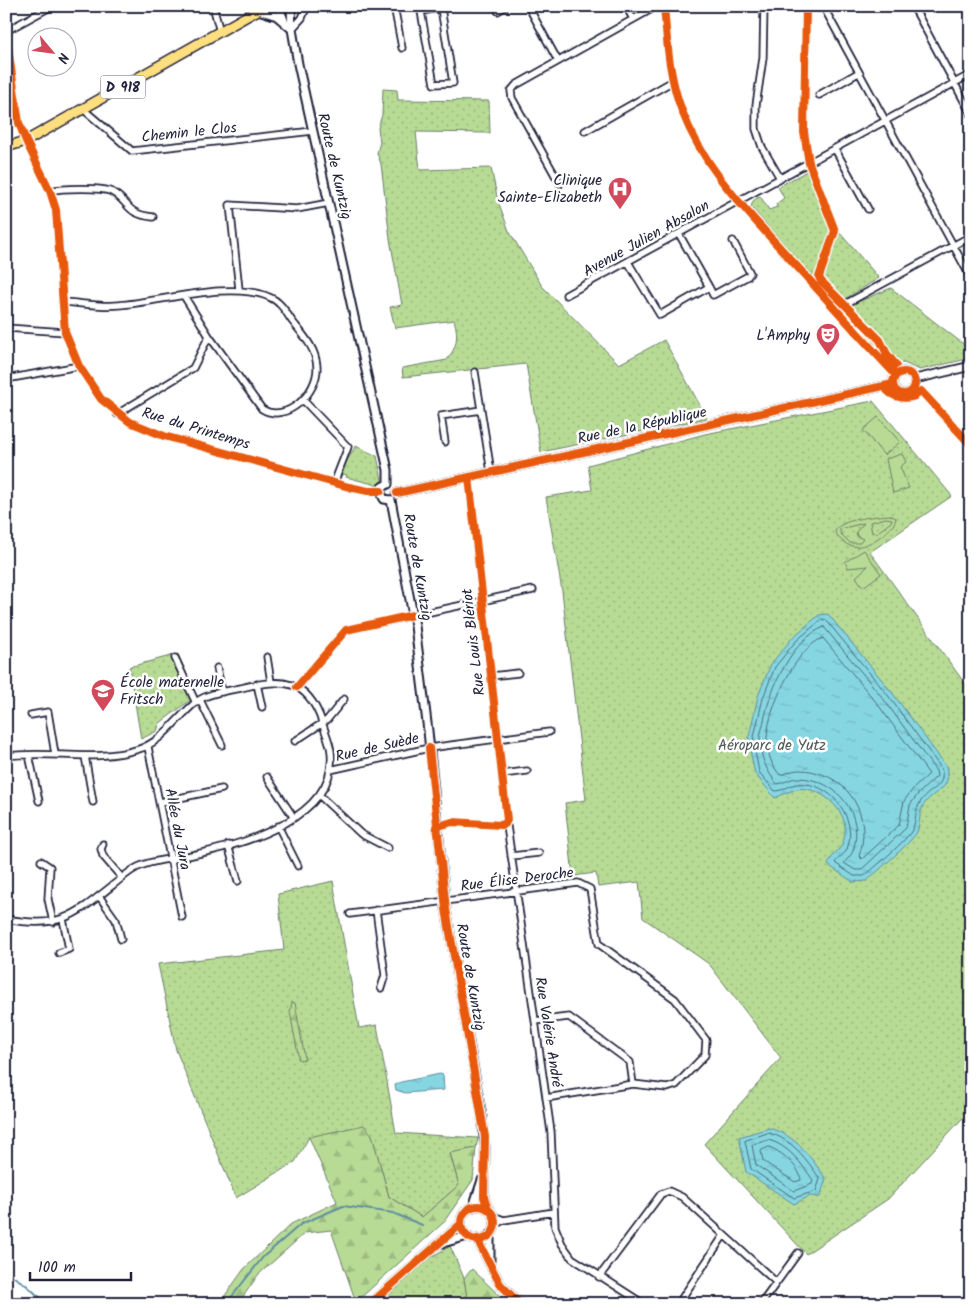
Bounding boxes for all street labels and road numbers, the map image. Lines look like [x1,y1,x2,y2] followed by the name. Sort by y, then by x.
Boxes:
[100,75,146,98] road number: D 918
[310,111,358,222] street label: Route de Kuntzig
[140,116,238,150] street label: Chemin le Clos
[579,194,714,284] street label: Avenue Julien Absalon
[139,401,253,457] street label: Rue du Printemps
[575,401,709,451] street label: Rue de la République
[396,512,438,623] street label: Route de Kuntzig
[455,587,492,697] street label: Rue Louis Blériot
[333,727,422,769] street label: Rue de Suède
[157,786,197,872] street label: Allée du Jura
[459,861,575,899] street label: Rue Élise Deroche
[449,922,491,1033] street label: Route de Kuntzig
[527,975,569,1090] street label: Rue Valérie André

